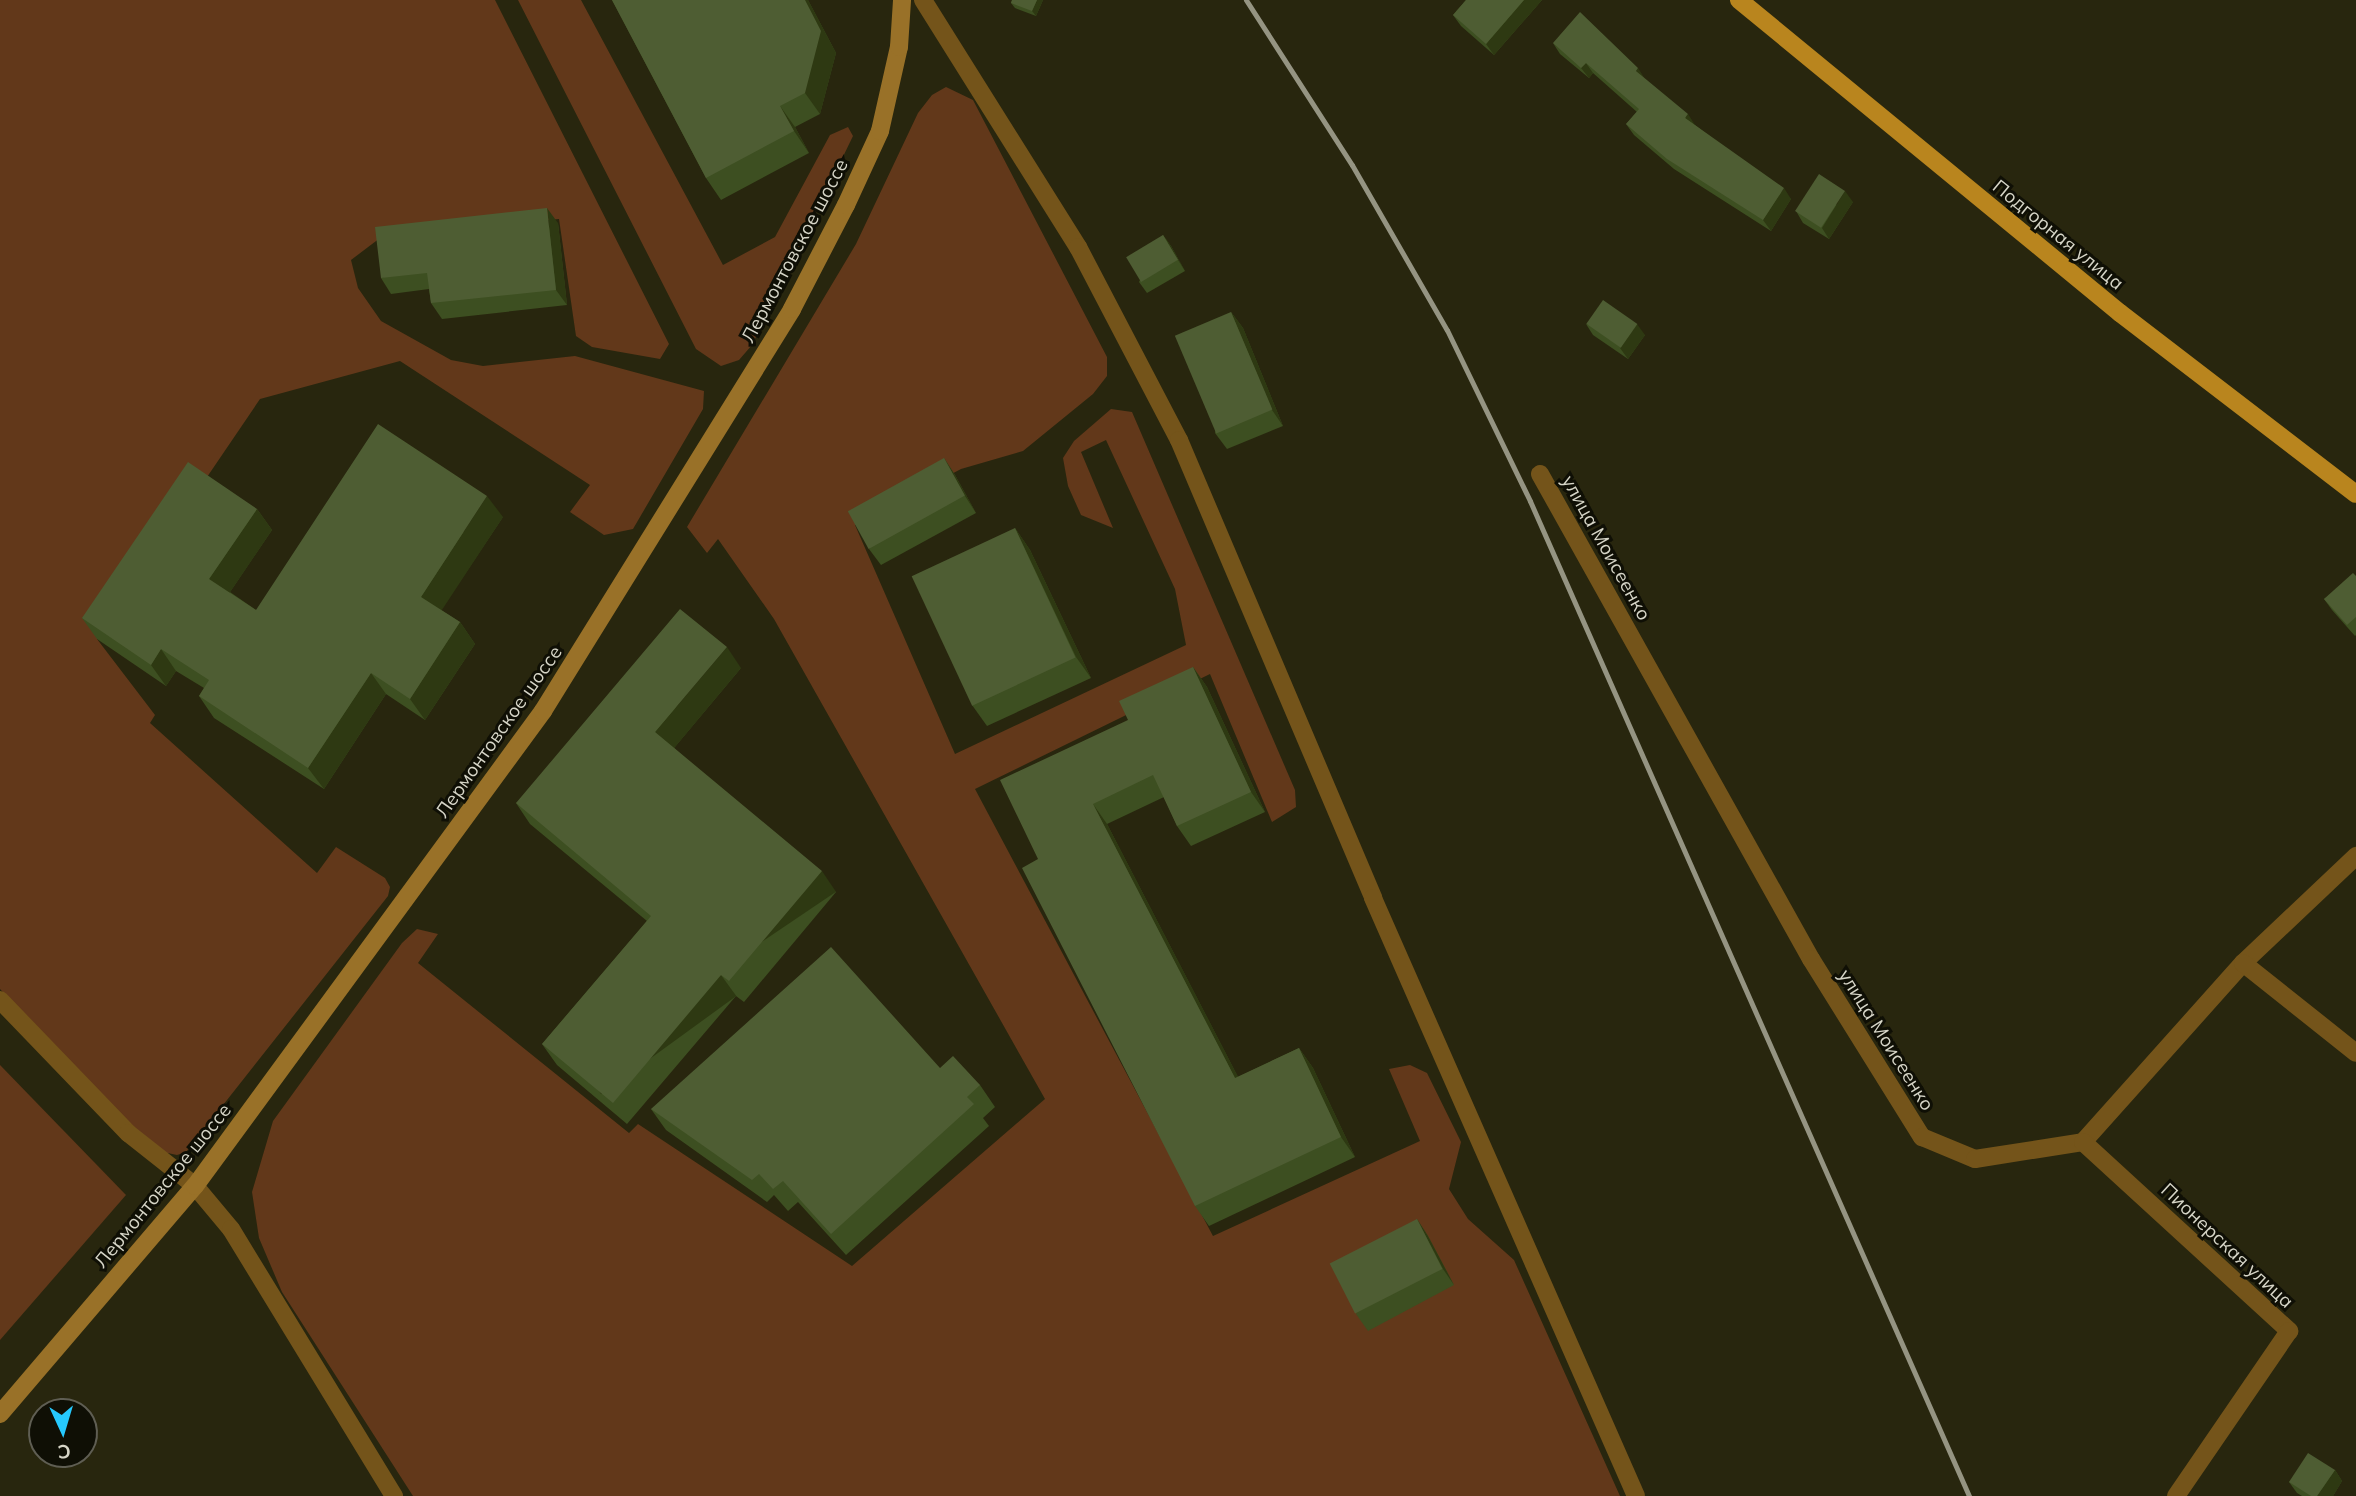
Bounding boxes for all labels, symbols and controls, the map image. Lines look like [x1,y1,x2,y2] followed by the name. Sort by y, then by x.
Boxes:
[737,155,853,347] street label: Лермонтовское шоссе
[1988,175,2128,295] street label: Подгорная улица
[1557,472,1655,624] street label: улица Моисеенко
[431,642,567,822] street label: Лермонтовское шоссе
[1833,965,1939,1115] street label: улица Моисеенко
[90,1099,236,1273] street label: Лермонтовское шоссе
[2156,1179,2298,1313] street label: Пионерская улица
[28,1398,98,1468] north arrow
[57,1440,72,1464] text: С

